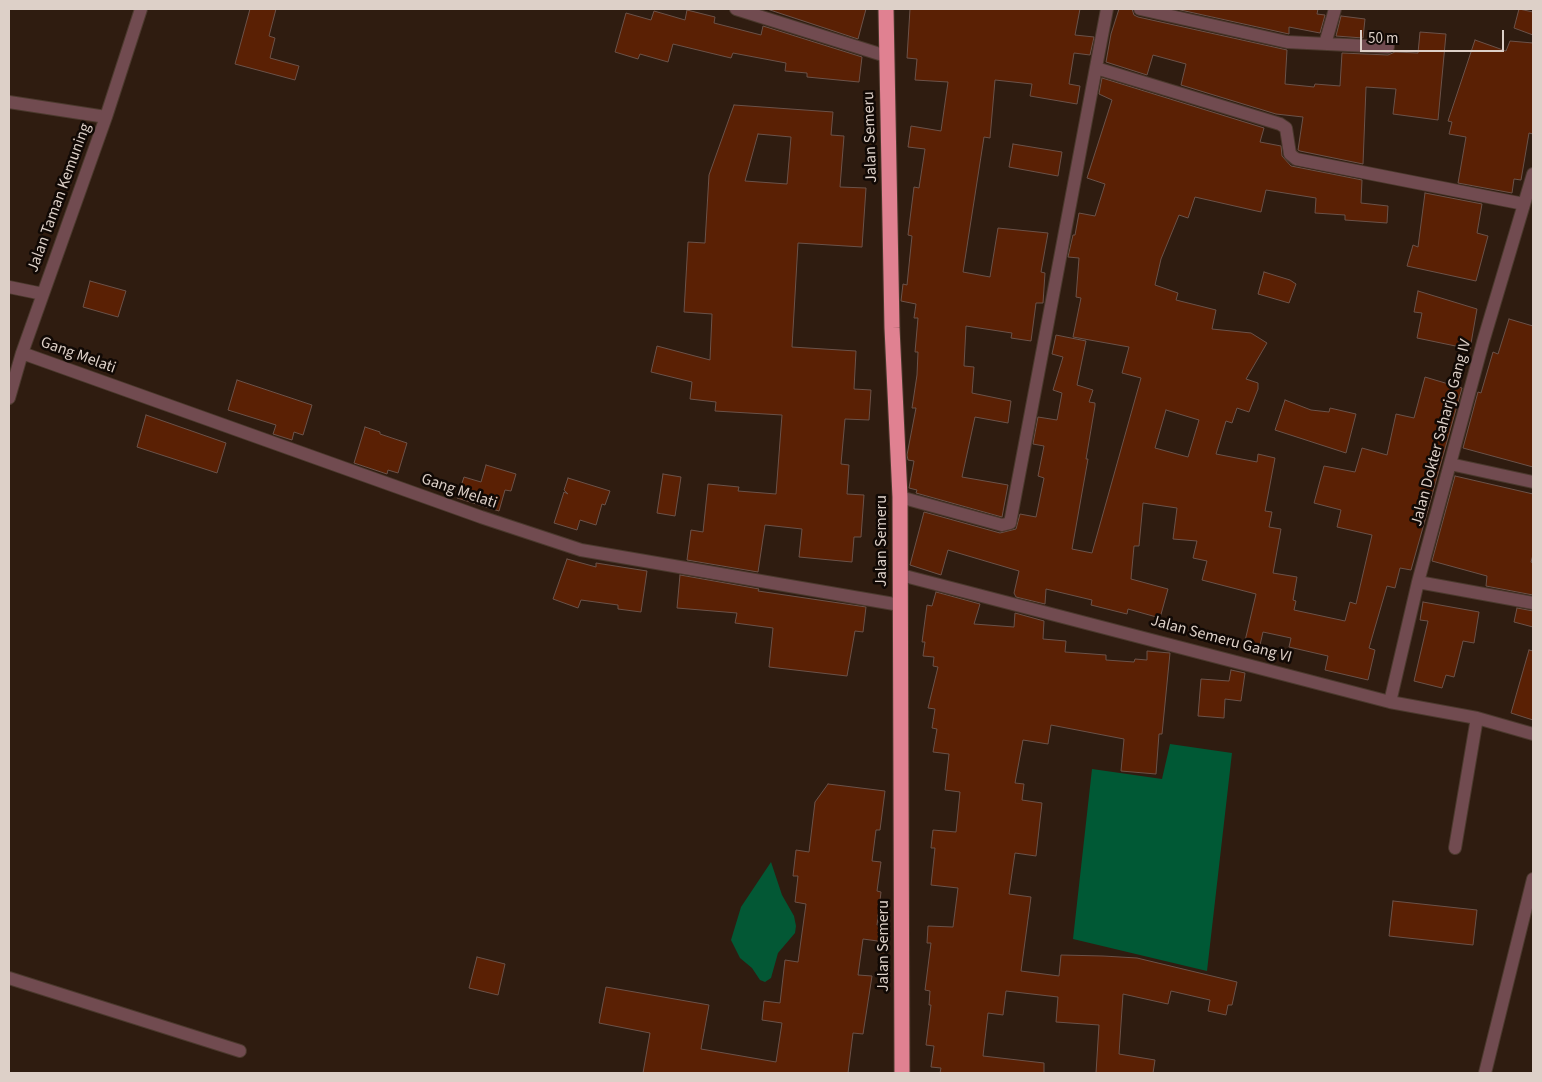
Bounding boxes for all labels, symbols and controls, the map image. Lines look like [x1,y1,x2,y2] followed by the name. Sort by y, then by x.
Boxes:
[1362,20,1506,52] scale bar
[1368,28,1398,49] text: 50 m
[860,91,882,183] street label: Jalan Semeru
[24,121,96,275] street label: Jalan Taman Kemuning
[38,334,118,378] street label: Gang Melati
[1408,337,1476,529] street label: Jalan Dokter Saharjo Gang IV
[419,470,499,514] street label: Gang Melati
[872,495,892,587] street label: Jalan Semeru
[1148,612,1294,668] street label: Jalan Semeru Gang VI
[874,900,894,992] street label: Jalan Semeru

